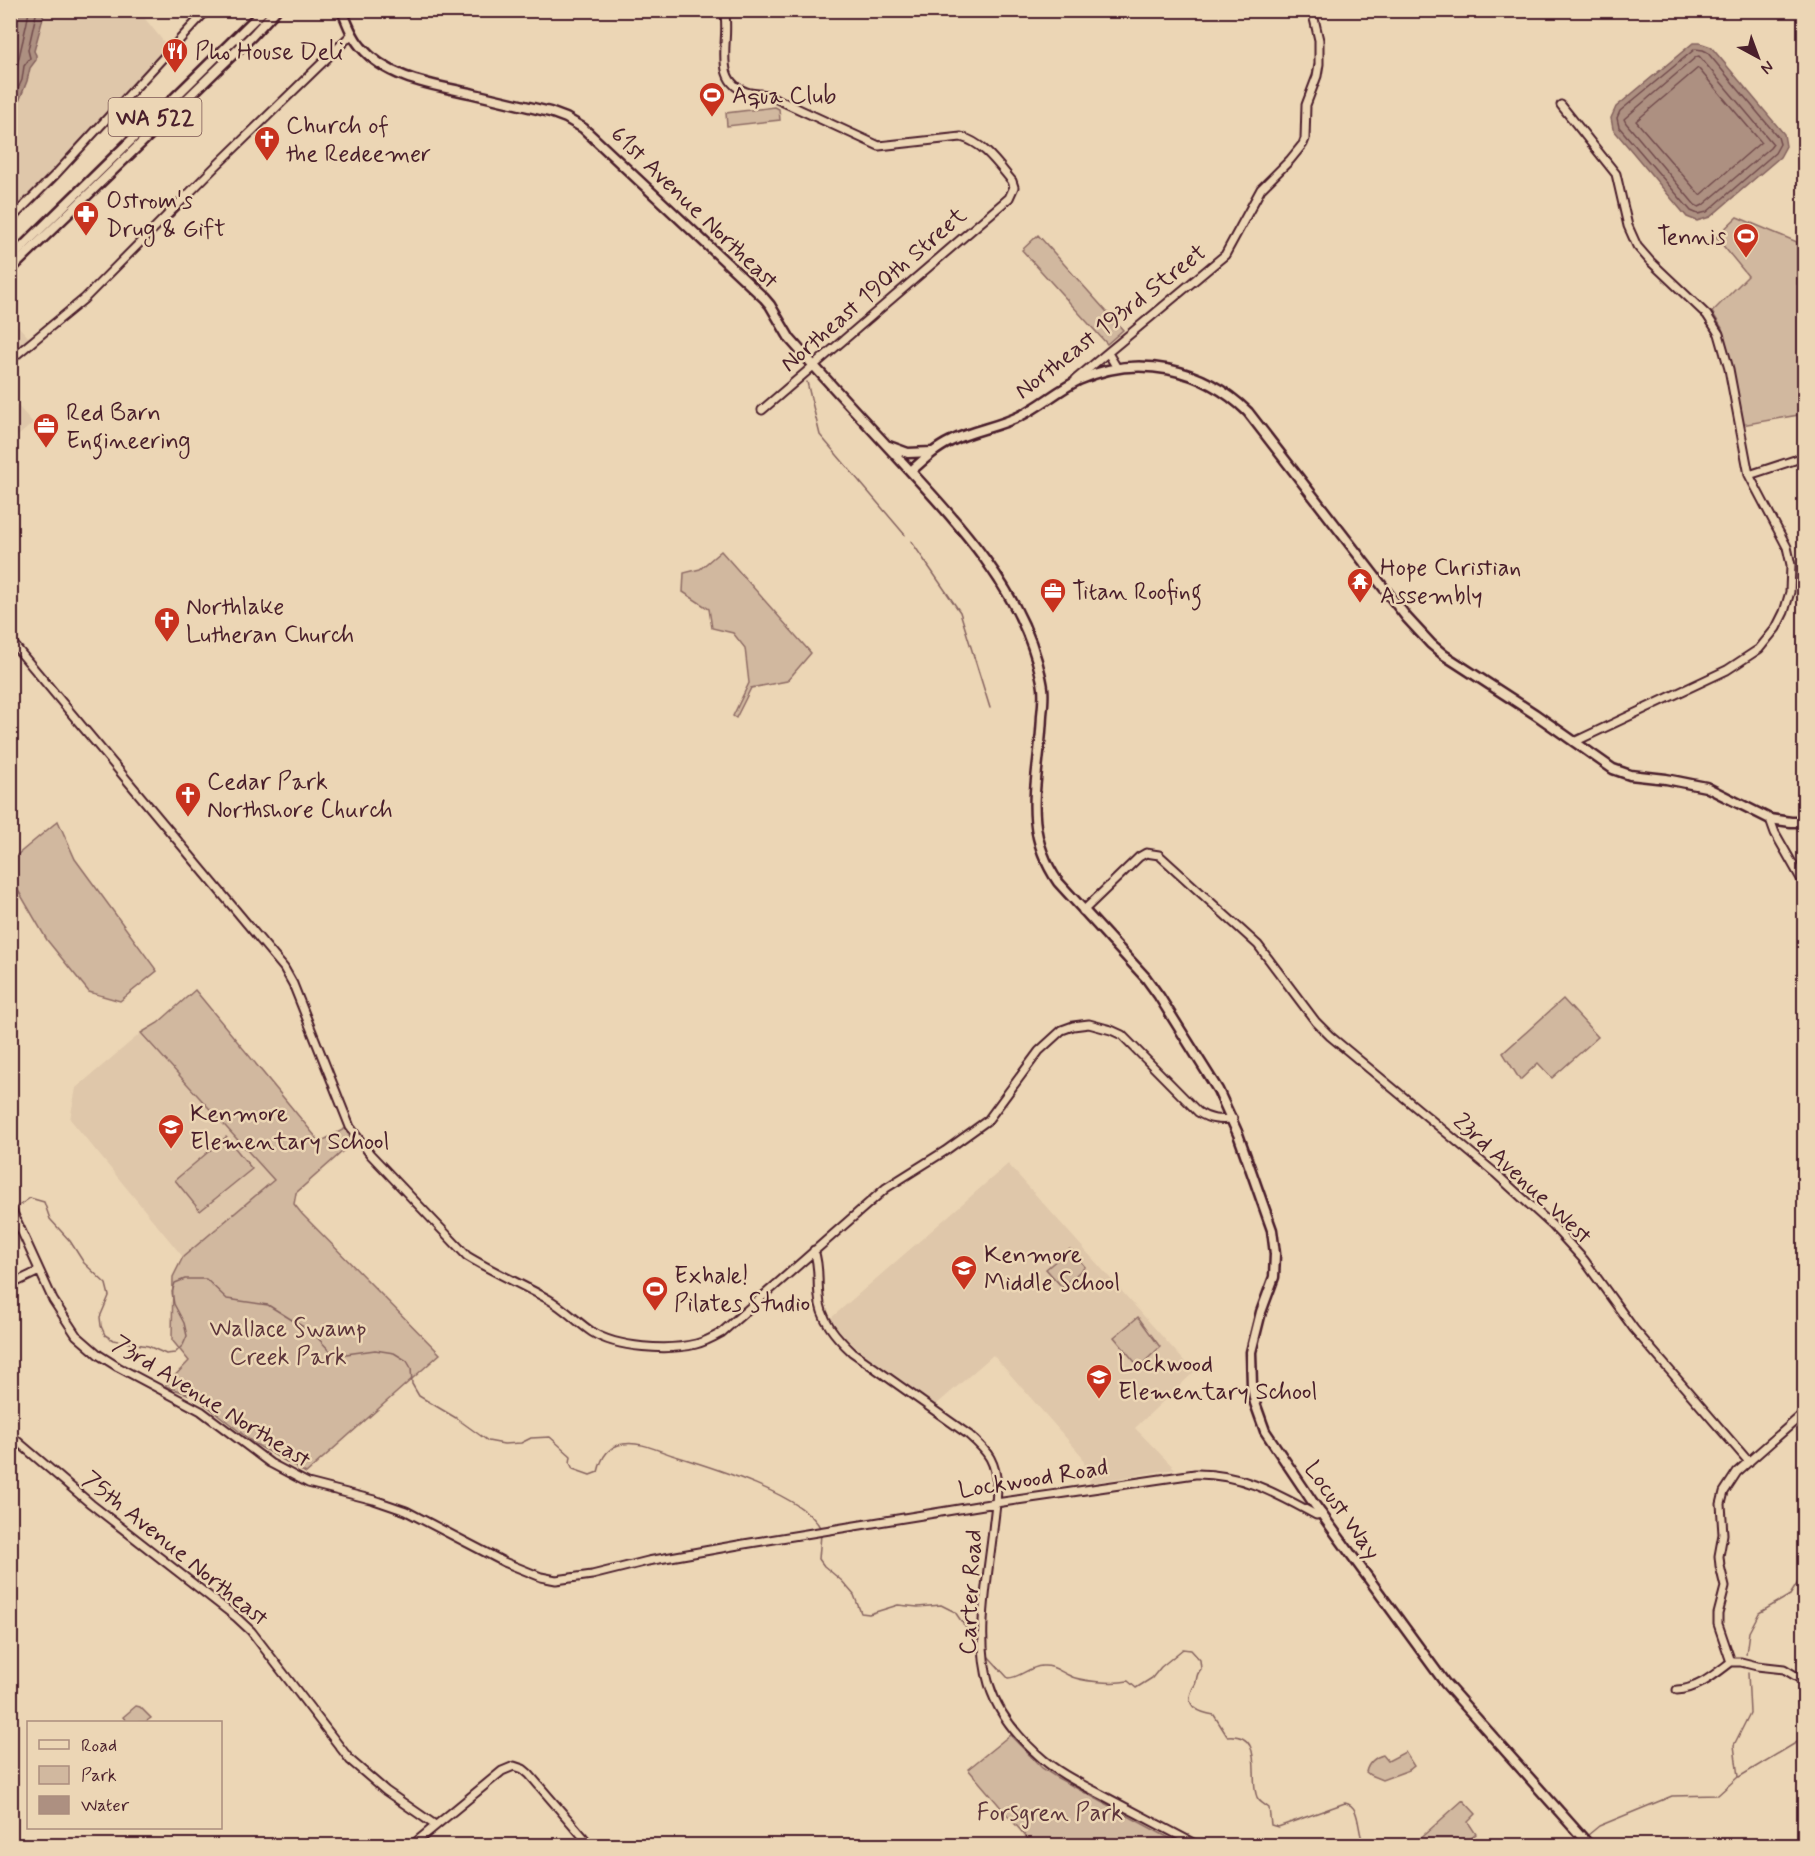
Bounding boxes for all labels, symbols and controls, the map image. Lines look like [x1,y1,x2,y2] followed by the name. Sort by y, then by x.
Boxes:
[1728,27,1788,87] north arrow
[160,36,190,74] restaurant icon: Pho House Deli
[195,37,343,68] place label: Pho House Deli
[1756,56,1778,79] text: N
[697,80,727,118] sports icon: Aqua Club
[732,81,837,112] place label: Aqua Club
[108,98,201,136] road number: WA 522
[286,111,431,170] place label: Church of the Redeemer
[603,120,785,297] street label: 61st Avenue Northeast
[252,124,282,162] church icon: Church of the Redeemer
[106,186,226,247] place label: Ostrom's Drug & Gift
[71,199,101,237] pharmacy icon: Ostrom's Drug & Gift
[774,201,974,380] street label: Northeast 190th Street
[1731,221,1761,259] sports icon: Tennis
[1657,222,1726,253] place label: Tennis
[1009,238,1213,407] street label: Northeast 193rd Street
[66,398,191,460] place label: Red Barn Engineering
[31,411,61,449] office icon: Red Barn Engineering
[1380,553,1521,612] place label: Hope Christian Assembly
[1345,566,1375,604] temple icon: Hope Christian Assembly
[1038,576,1068,614] office icon: Titan Roofing
[1072,577,1202,611] place label: Titan Roofing
[186,592,354,651] place label: Northlake Lutheran Church
[152,605,182,643] church icon: Northlake Lutheran Church
[207,767,393,826] place label: Cedar Park Northshore Church
[173,780,203,818] church icon: Cedar Park Northshore Church
[190,1099,389,1158] place label: Kenmore Elementary School
[1446,1107,1598,1252] street label: 23rd Avenue West
[156,1112,186,1150] school or university icon: Kenmore Elementary School
[984,1240,1120,1299] place label: Kenmore Middle School
[949,1253,979,1291] school or university icon: Kenmore Middle School
[674,1261,810,1320] place label: Exhale! Pilates Studio
[640,1274,670,1312] sports icon: Exhale! Pilates Studio
[209,1314,367,1373] park label: Wallace Swamp Creek Park
[106,1329,317,1476] street label: 73rd Avenue Northeast
[1118,1349,1317,1408] place label: Lockwood Elementary School
[1084,1362,1114,1400] school or university icon: Lockwood Elementary School
[956,1452,1110,1507] street label: Lockwood Road
[1296,1455,1387,1566] street label: Locust Way
[76,1464,275,1634] street label: 75th Avenue Northeast
[953,1529,990,1656] street label: Carter Road
[27,1721,222,1829] legend
[81,1734,117,1758] text: Road
[81,1764,117,1788] text: Park
[81,1794,130,1818] text: Water
[977,1798,1123,1829] park label: Forsgren Park

